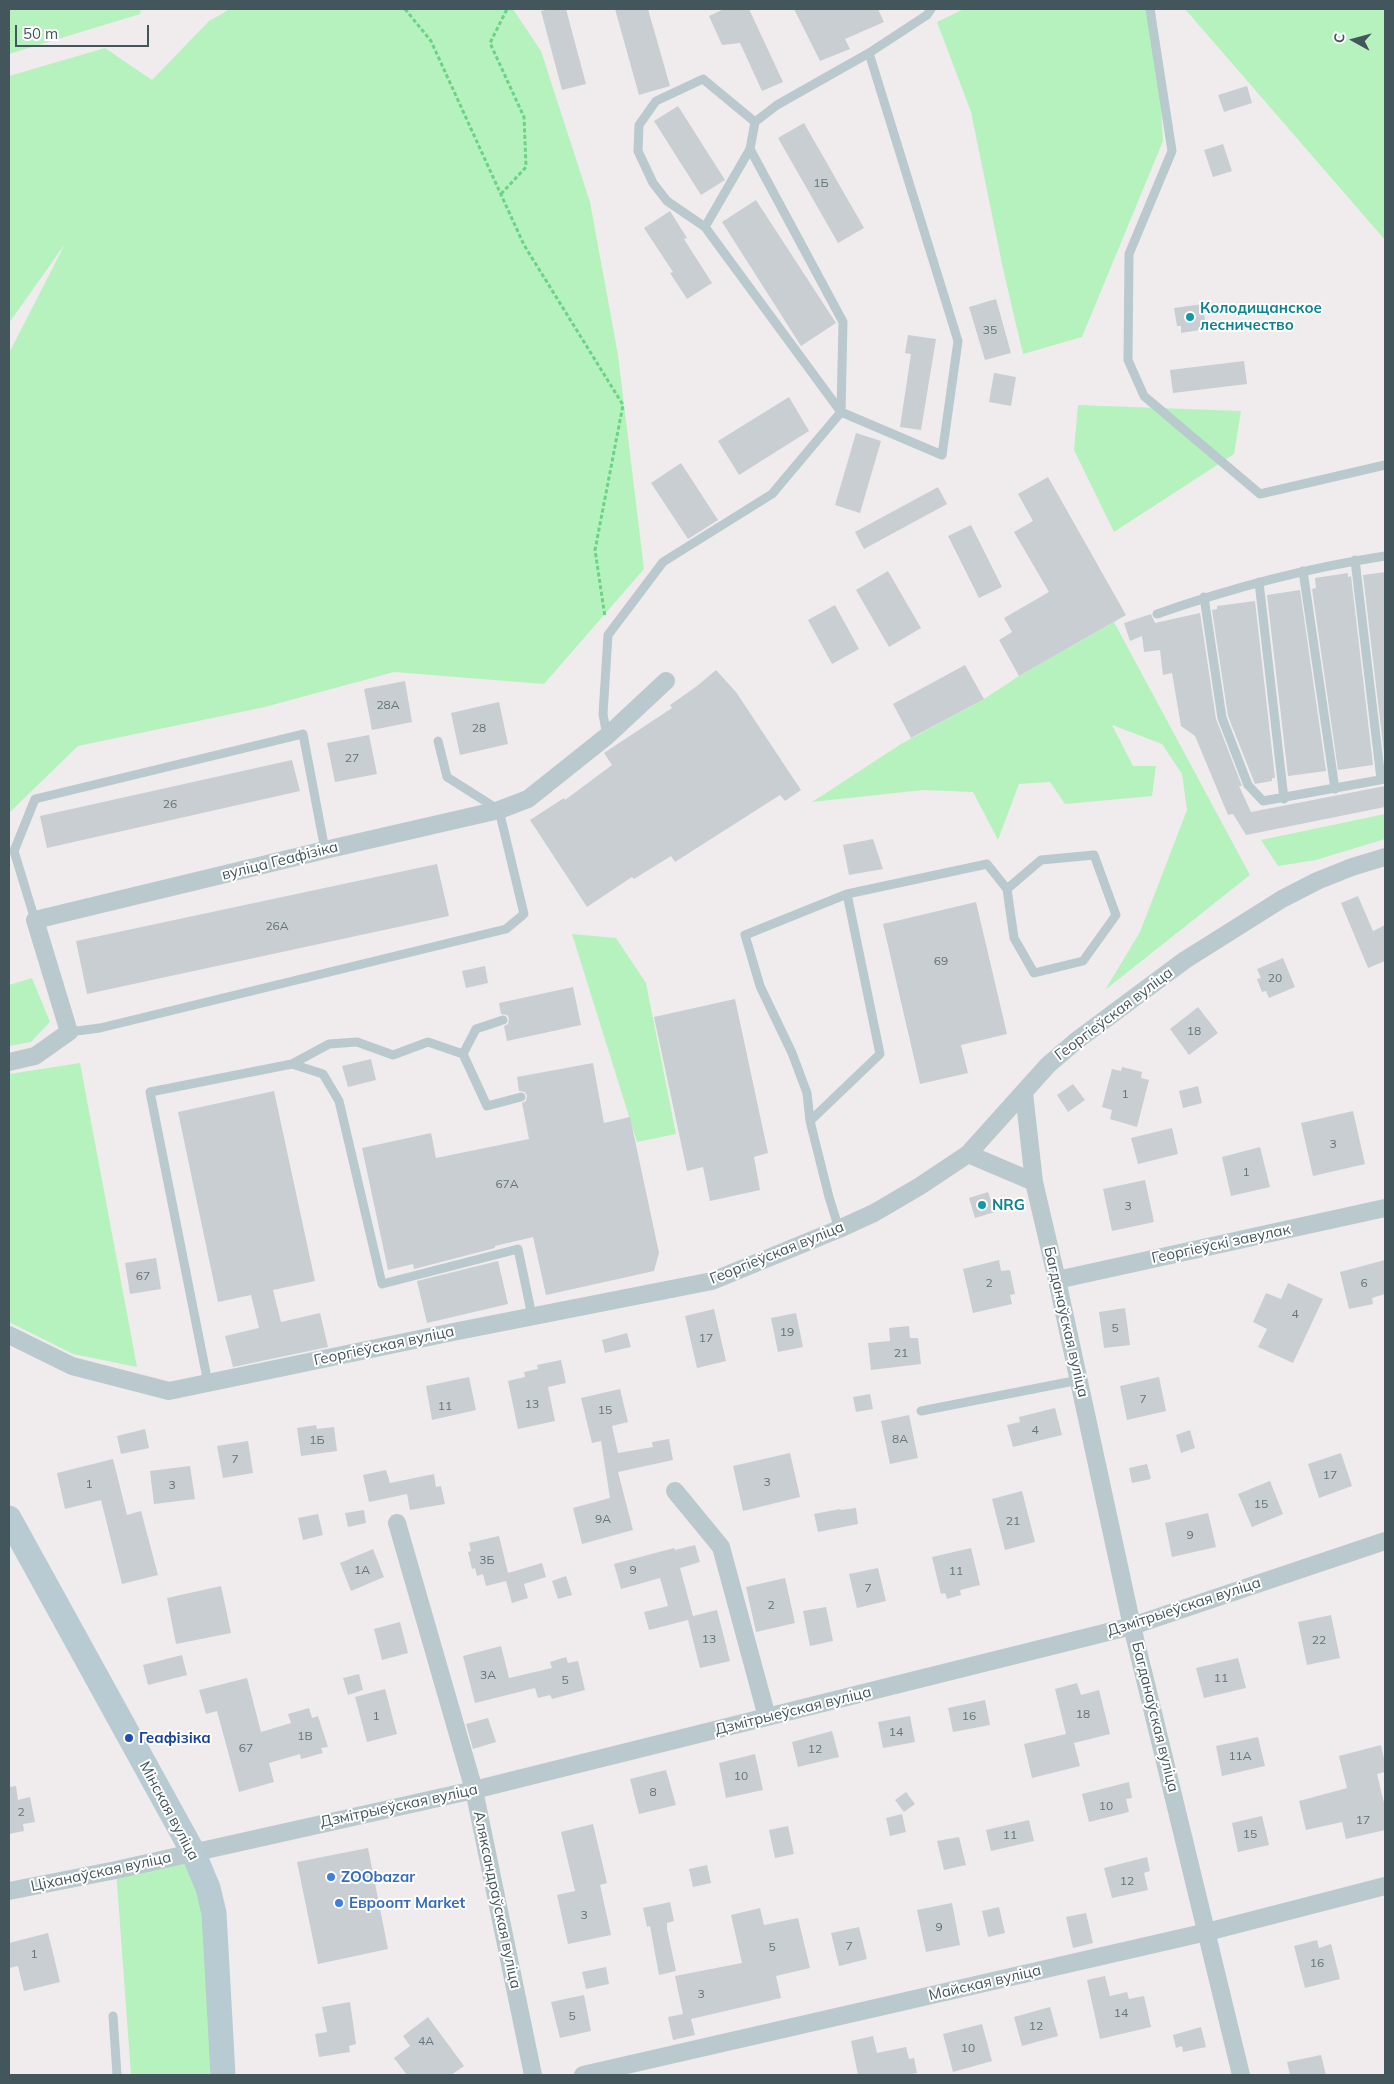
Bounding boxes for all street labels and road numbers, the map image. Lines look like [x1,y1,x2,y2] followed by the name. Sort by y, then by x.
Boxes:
[220,838,340,884] street label: вуліца Геафізіка
[1051,964,1177,1064] street label: Георгіеўская вуліца
[707,1218,847,1288] street label: Георгіеўская вуліца
[1150,1220,1292,1268] street label: Георгіеўскі завулак
[1040,1245,1092,1399] street label: Багданаўская вуліца
[312,1322,456,1370] street label: Георгіеўская вуліца
[1105,1574,1263,1640] street label: Дзмітрыеўская вуліца
[1128,1640,1182,1794] street label: Багданаўская вуліца
[713,1683,873,1739] street label: Дзмітрыеўская вуліца
[135,1758,203,1864] street label: Мінская вуліца
[319,1780,479,1832] street label: Дзмітрыеўская вуліца
[469,1810,525,1990] street label: Аляксандраўская вуліца
[29,1848,173,1896] street label: Ціханаўская вуліца
[927,1961,1043,2005] street label: Майская вуліца

